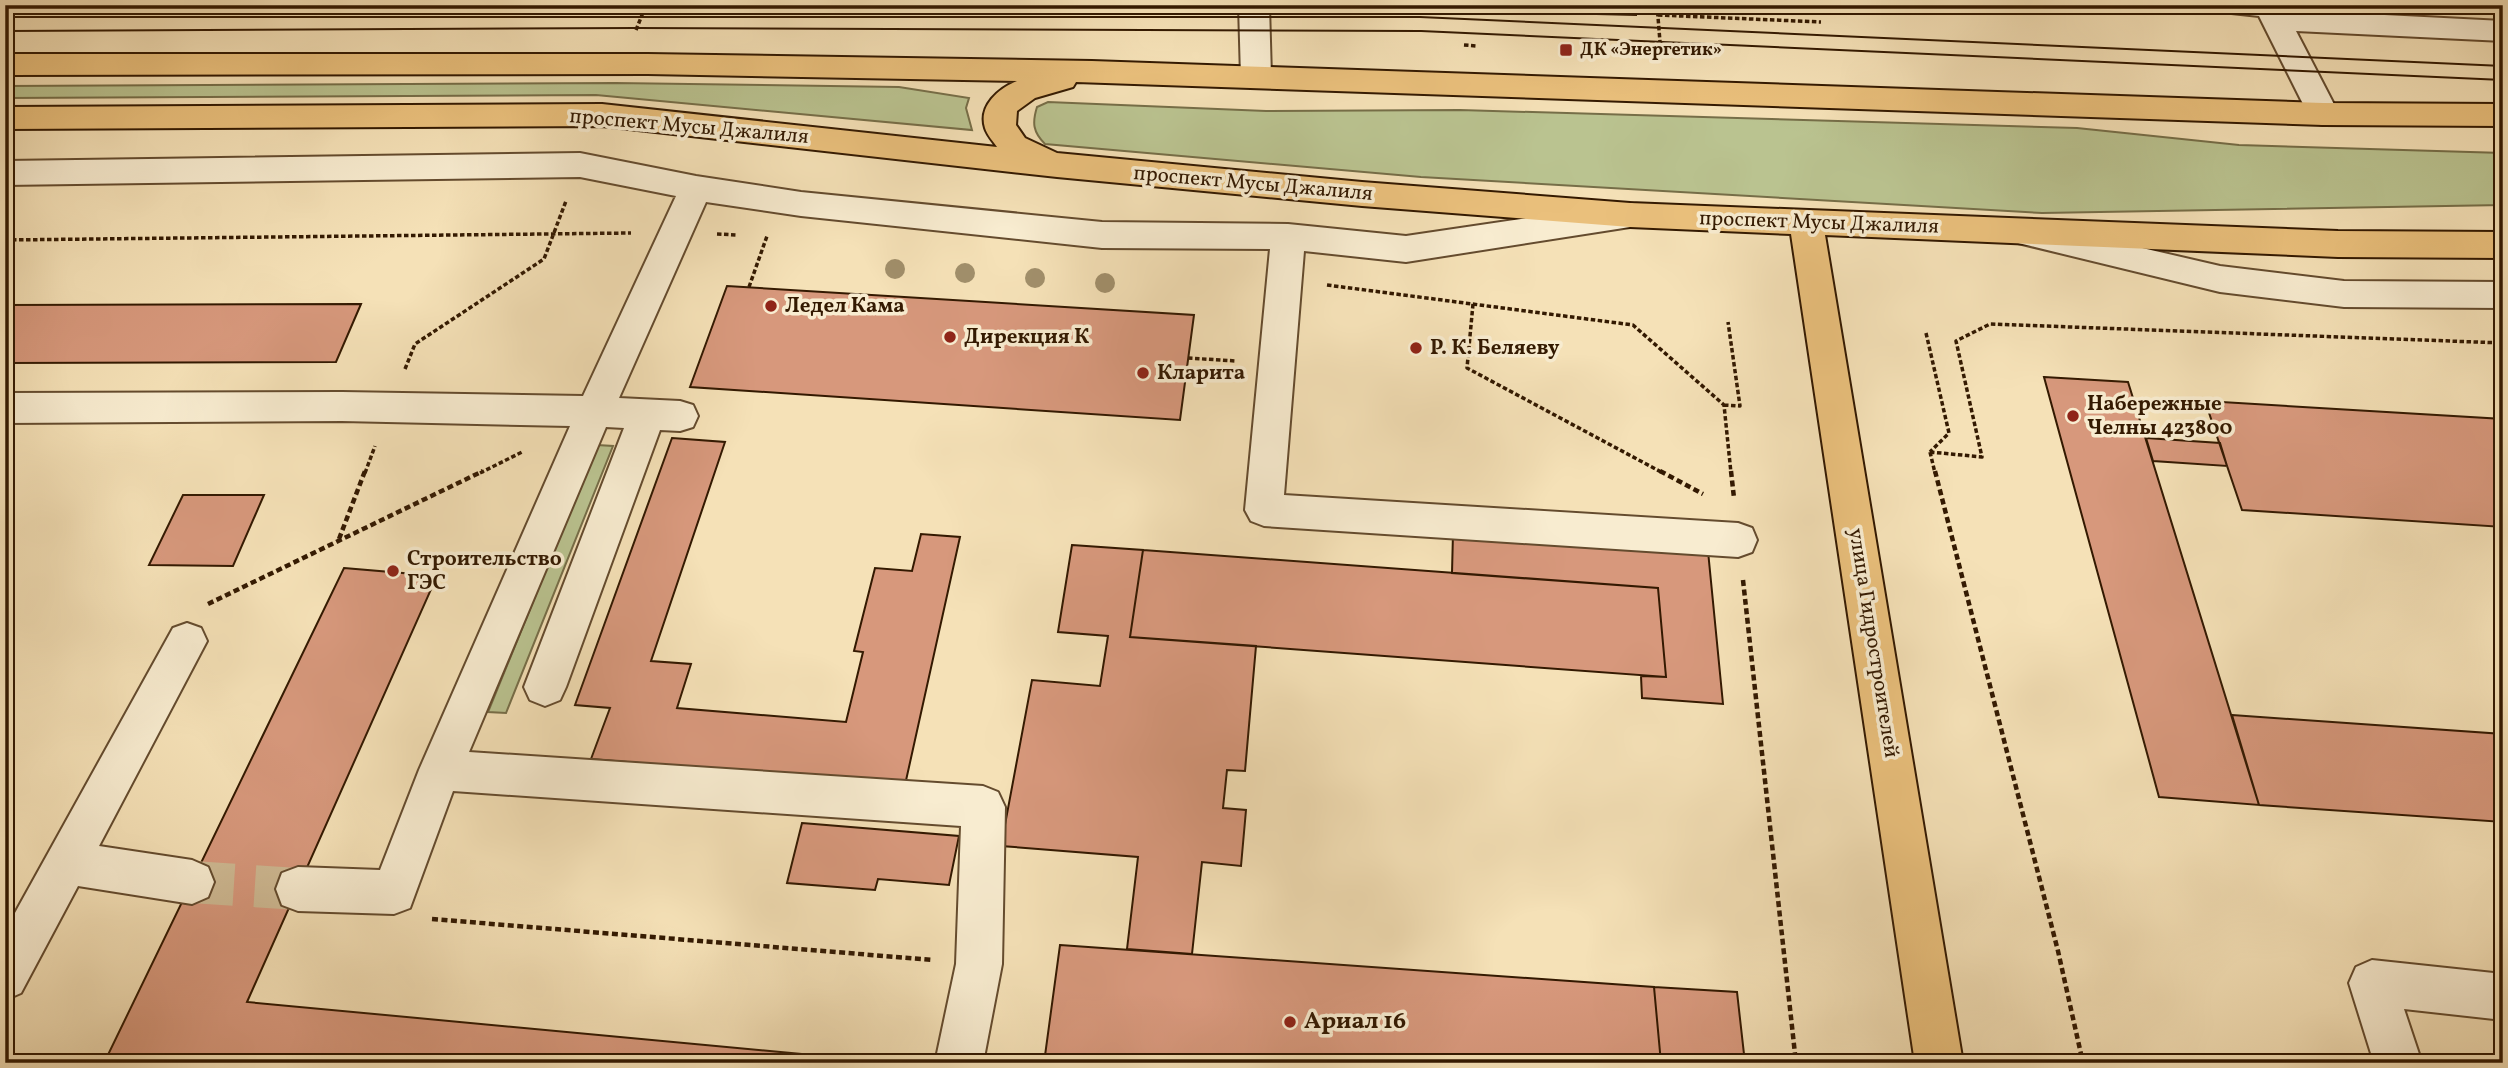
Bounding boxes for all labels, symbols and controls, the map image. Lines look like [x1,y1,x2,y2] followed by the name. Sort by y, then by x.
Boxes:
[1580,38,1722,63] place label: ДК «Энергетик»
[1558,42,1574,58] marker: ДК «Энергетик»
[568,102,810,152] street label: проспект Мусы Джалиля
[1132,159,1374,209] street label: проспект Мусы Джалиля
[1699,204,1939,242] street label: проспект Мусы Джалиля
[785,292,905,321] place label: Ледел Кама
[763,298,779,314] marker: Ледел Кама
[964,323,1089,352] place label: Дирекция К
[942,329,958,345] marker: Дирекция К
[1430,334,1560,363] place label: Р. К. Беляеву
[1408,340,1424,356] marker: Р. К. Беляеву
[1157,359,1245,388] place label: Кларита
[1135,365,1151,381] marker: Кларита
[2087,390,2233,443] place label: Набережные Челны 423800
[2065,408,2081,424] marker: Набережные Челны 423800
[1841,526,1906,760] street label: улица Гидростроителей
[407,545,562,598] place label: Строительство ГЭС
[385,563,401,579] marker: Строительство ГЭС
[1304,1005,1406,1039] place label: Ариал 16
[1282,1014,1298,1030] marker: Ариал 16

